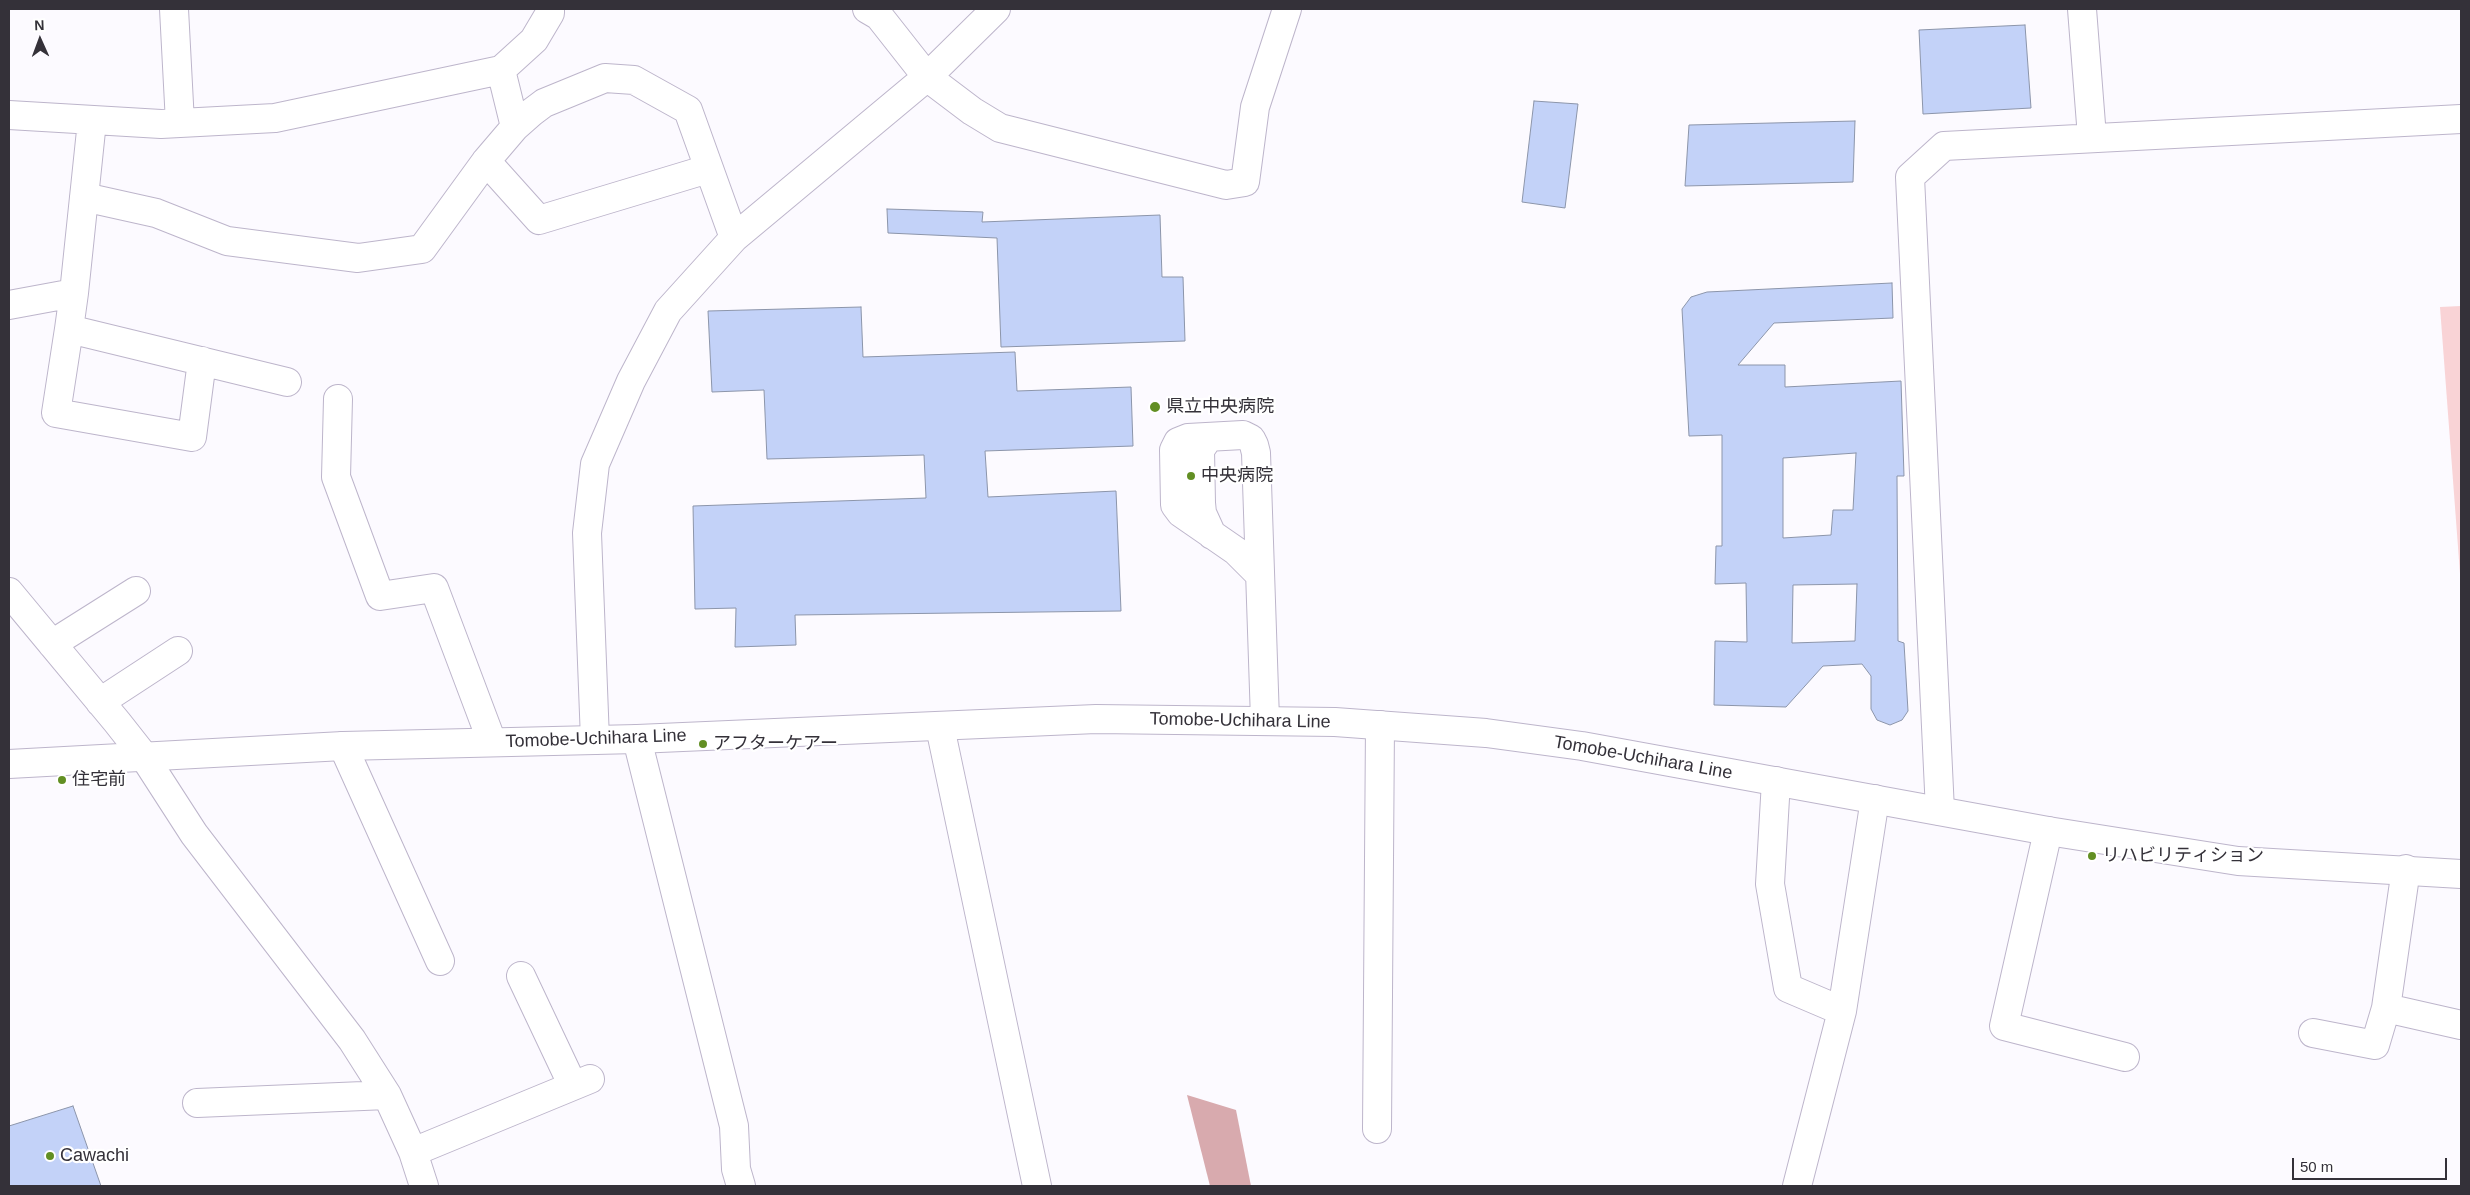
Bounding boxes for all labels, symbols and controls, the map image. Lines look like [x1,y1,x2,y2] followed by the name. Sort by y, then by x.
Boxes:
[15,15,65,65] north arrow
[34,17,45,33] text: N
[1166,396,1274,418] place label: 県立中央病院
[1148,400,1162,414] marker: 県立中央病院
[1201,465,1273,487] place label: 中央病院
[1185,470,1197,482] marker: 中央病院
[1149,709,1331,733] street label: Tomobe-Uchihara Line
[505,725,687,753] street label: Tomobe-Uchihara Line
[1552,732,1734,784] street label: Tomobe-Uchihara Line
[713,733,838,755] place label: アフターケアー
[697,738,709,750] marker: アフターケアー
[72,769,126,791] place label: 住宅前
[56,774,68,786] marker: 住宅前
[2102,845,2264,867] place label: リハビリティション
[2086,850,2098,862] marker: リハビリティション
[60,1145,129,1167] place label: Cawachi
[2295,1148,2450,1180] scale bar
[44,1150,56,1162] marker: Cawachi
[2300,1158,2333,1175] text: 50 m

